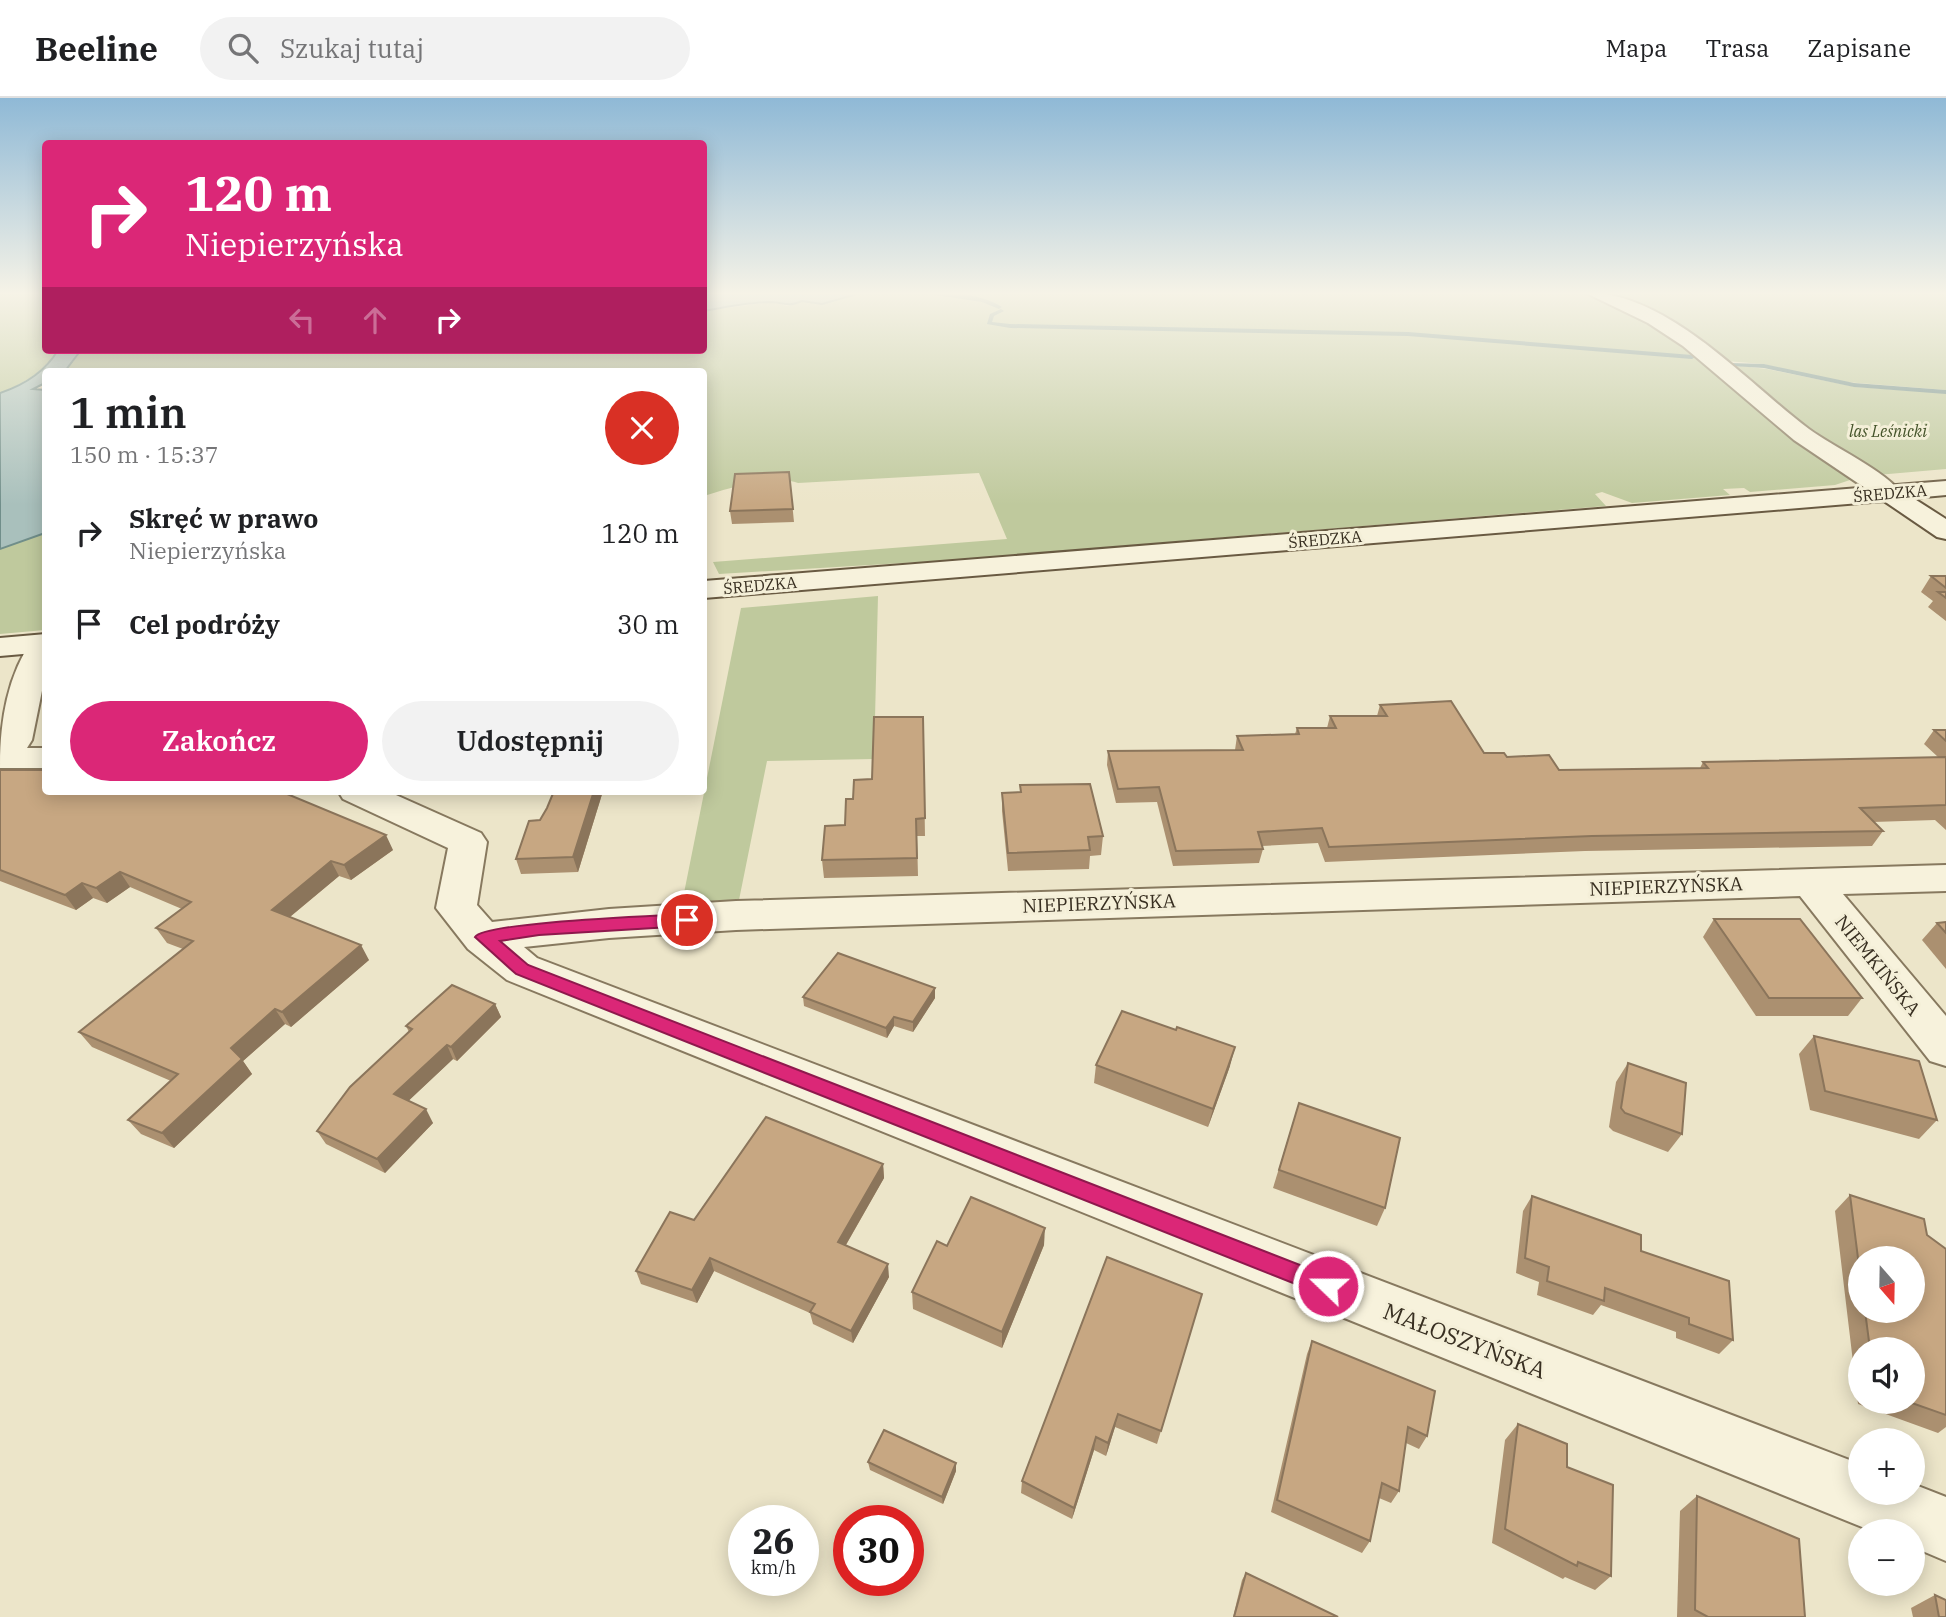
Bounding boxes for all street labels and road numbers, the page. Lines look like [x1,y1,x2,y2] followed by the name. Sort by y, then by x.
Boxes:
[1852,479,1928,506] street label: ŚREDZKA
[1287,525,1363,552] street label: ŚREDZKA
[722,571,798,598] street label: ŚREDZKA
[1589,871,1743,901] street label: NIEPIERZYŃSKA
[1022,888,1176,918] street label: NIEPIERZYŃSKA
[1830,910,1926,1020] street label: NIEMKIŃSKA
[1379,1295,1551,1385] street label: MAŁOSZYŃSKA

